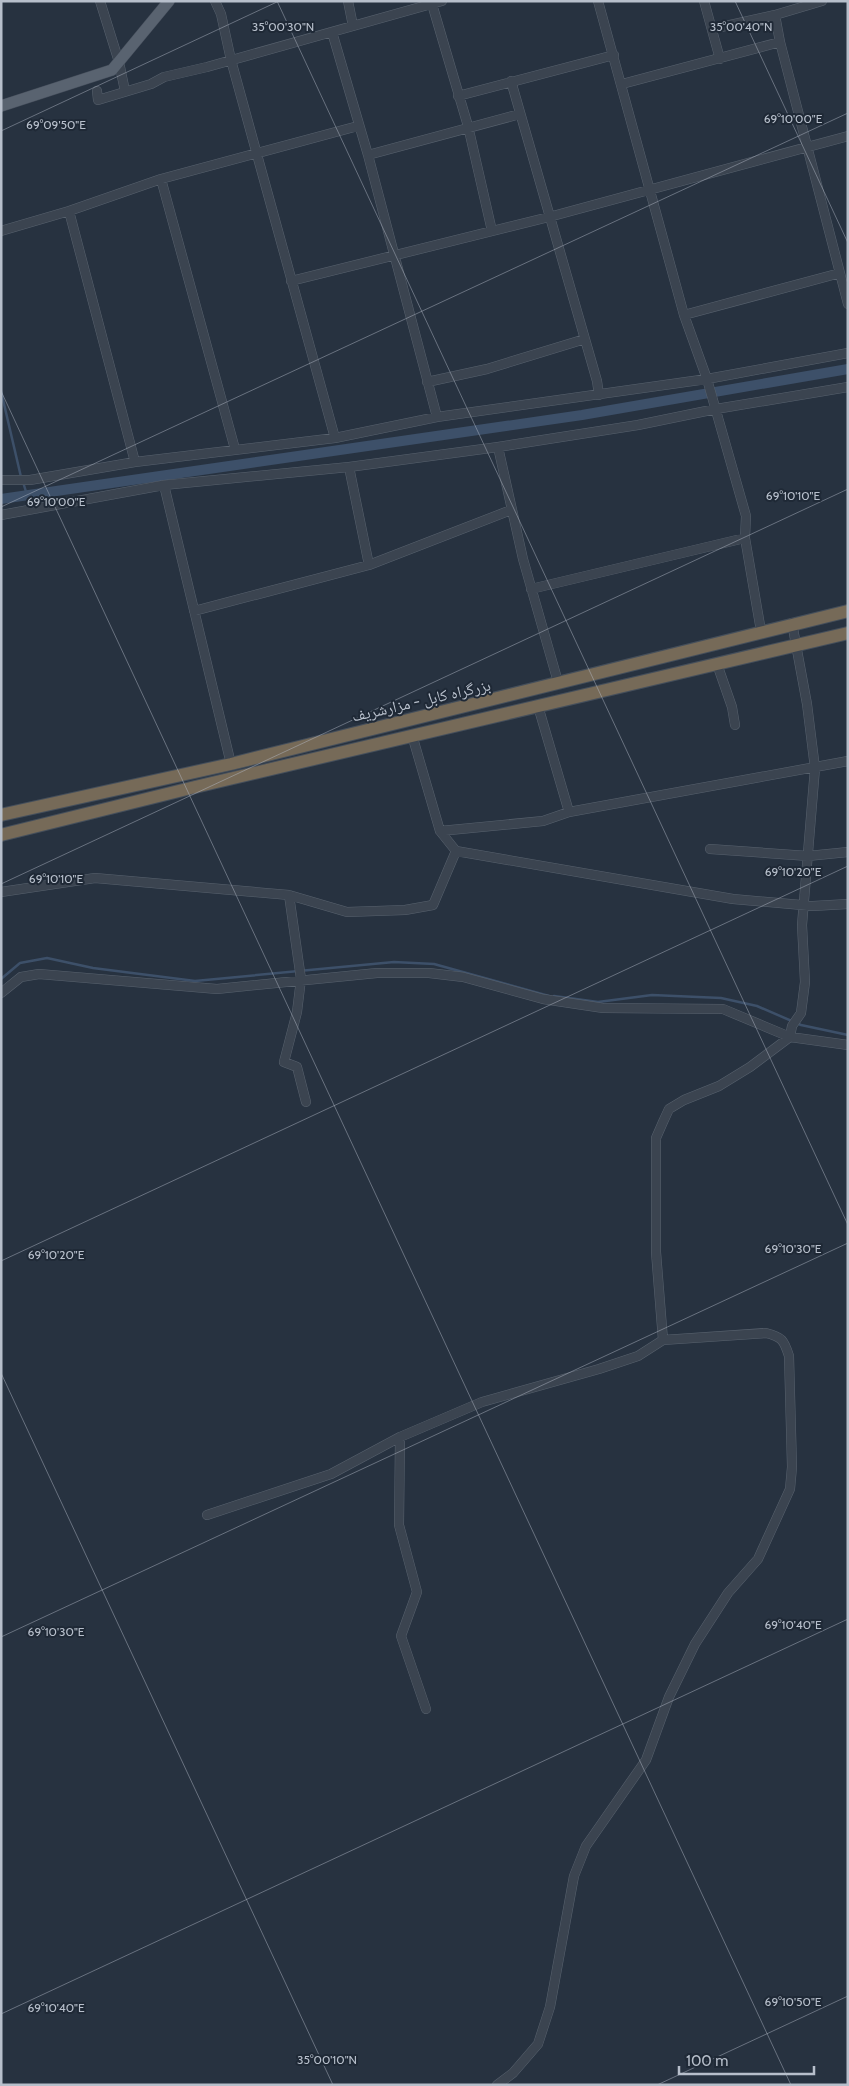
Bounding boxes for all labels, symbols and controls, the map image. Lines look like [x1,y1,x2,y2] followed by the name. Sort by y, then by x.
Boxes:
[252,19,314,34] text: 35°00'30"N
[710,19,772,34] text: 35°00'40"N
[764,111,823,126] text: 69°10'00"E
[26,117,86,132] text: 69°09'50"E
[766,488,820,503] text: 69°10'10"E
[27,494,86,509] text: 69°10'00"E
[350,675,493,727] street label: بزرگراه کابل - مزارشریف
[765,864,822,879] text: 69°10'20"E
[29,871,83,886] text: 69°10'10"E
[765,1241,822,1256] text: 69°10'30"E
[28,1247,85,1262] text: 69°10'20"E
[764,1617,822,1632] text: 69°10'40"E
[28,1624,85,1639] text: 69°10'30"E
[765,1994,822,2009] text: 69°10'50"E
[27,2000,85,2015] text: 69°10'40"E
[679,2044,814,2076] scale bar
[297,2052,357,2067] text: 35°00'10"N
[686,2052,728,2070] text: 100 m

